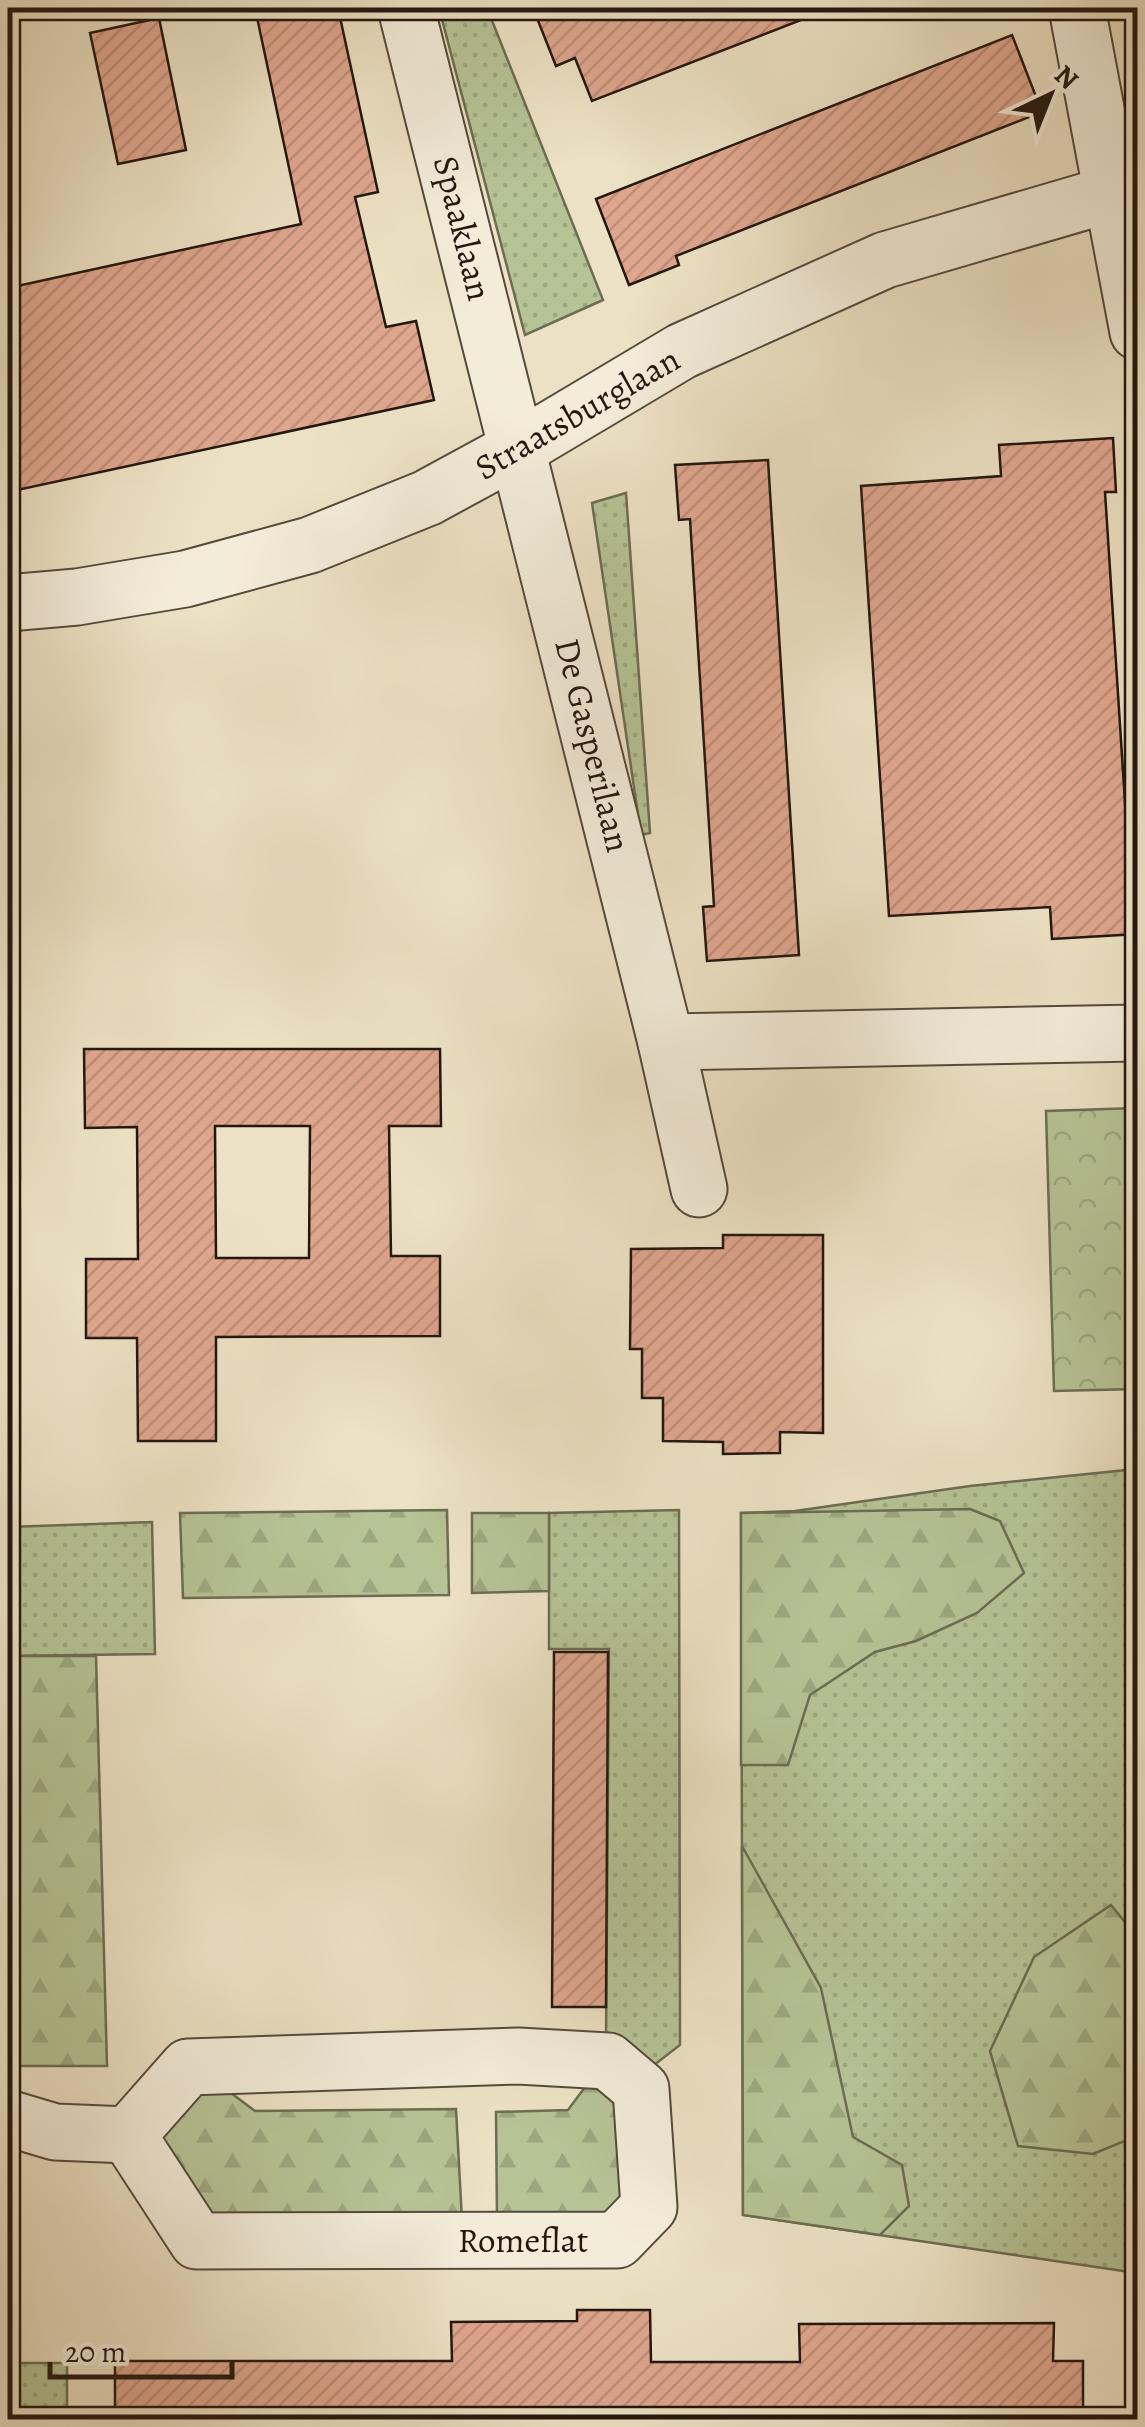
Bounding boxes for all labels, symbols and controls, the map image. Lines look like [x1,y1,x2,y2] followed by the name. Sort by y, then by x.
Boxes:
[1000,45,1100,145] north arrow
[1046,57,1087,98] text: N
[422,151,504,305] street label: Spaaklaan
[466,335,688,491] street label: Straatsburglaan
[543,633,643,857] street label: De Gasperilaan
[458,2216,588,2264] street label: Romeflat
[50,2317,232,2379] scale bar
[65,2332,126,2372] text: 20 m

